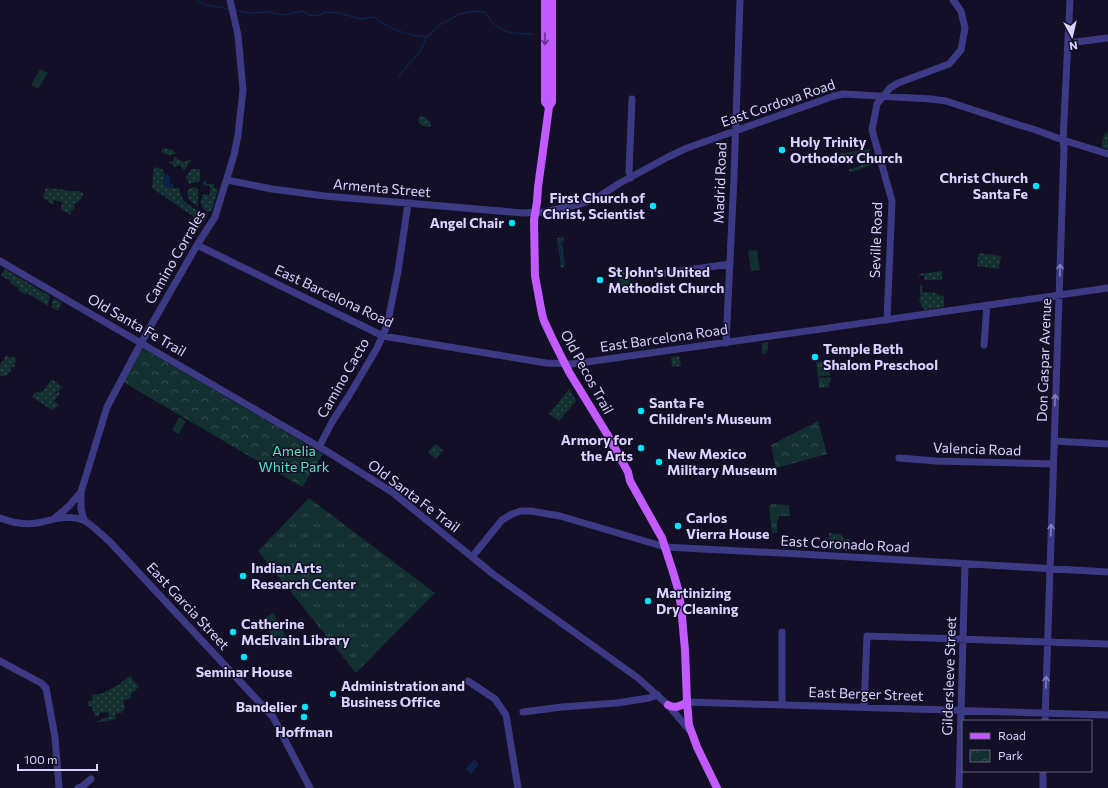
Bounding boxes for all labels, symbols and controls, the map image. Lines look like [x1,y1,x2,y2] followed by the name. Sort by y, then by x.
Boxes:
[1052,16,1092,56] north arrow
[541,32,549,45] one-way arrow
[1068,39,1078,53] text: N
[719,75,837,130] street label: East Cordova Road
[790,133,902,166] place label: Holy Trinity Orthodox Church
[710,142,729,224] street label: Madrid Road
[777,145,787,155] marker: Holy Trinity Orthodox Church
[940,169,1028,202] place label: Christ Church Santa Fe
[332,175,432,200] street label: Armenta Street
[1031,181,1041,191] marker: Christ Church Santa Fe
[542,189,645,222] place label: First Church of Christ, Scientist
[648,201,658,211] marker: First Church of Christ, Scientist
[866,202,885,278] street label: Seville Road
[141,207,208,307] street label: Camino Corrales
[430,214,504,231] place label: Angel Chair
[507,218,517,228] marker: Angel Chair
[272,261,396,331] street label: East Barcelona Road
[608,263,724,296] place label: St John's United Methodist Church
[1056,264,1064,277] one-way arrow
[595,275,605,285] marker: St John's United Methodist Church
[85,290,189,360] street label: Old Santa Fe Trail
[1033,298,1054,422] street label: Don Gaspar Avenue
[599,320,729,355] street label: East Barcelona Road
[557,327,618,417] street label: Old Pecos Trail
[313,335,372,421] street label: Camino Cacto
[823,340,938,373] place label: Temple Beth Shalom Preschool
[810,352,820,362] marker: Temple Beth Shalom Preschool
[649,394,771,427] place label: Santa Fe Children's Museum
[1052,394,1059,407] one-way arrow
[636,406,646,416] marker: Santa Fe Children's Museum
[561,431,633,464] place label: Armory for the Arts
[933,438,1021,459] street label: Valencia Road
[259,442,330,475] park label: Amelia White Park
[636,443,646,453] marker: Armory for the Arts
[667,445,777,478] place label: New Mexico Military Museum
[365,456,464,536] street label: Old Santa Fe Trail
[654,457,664,467] marker: New Mexico Military Museum
[686,509,769,542] place label: Carlos Vierra House
[673,521,683,531] marker: Carlos Vierra House
[1047,524,1054,537] one-way arrow
[780,532,910,555] street label: East Coronado Road
[143,558,233,653] street label: East Garcia Street
[251,559,356,592] place label: Indian Arts Research Center
[238,571,248,581] marker: Indian Arts Research Center
[656,584,739,617] place label: Martinizing Dry Cleaning
[643,596,653,606] marker: Martinizing Dry Cleaning
[241,615,350,648] place label: Catherine McElvain Library
[938,616,959,736] street label: Gildersleeve Street
[228,627,238,637] marker: Catherine McElvain Library
[239,652,249,662] marker: Seminar House
[196,663,292,680] place label: Seminar House
[1042,676,1050,689] one-way arrow
[341,677,465,710] place label: Administration and Business Office
[808,683,924,704] street label: East Berger Street
[328,689,338,699] marker: Administration and Business Office
[236,698,297,715] place label: Bandelier
[300,702,310,712] marker: Bandelier
[299,712,309,722] marker: Hoffman
[962,720,1092,772] legend
[275,723,333,740] place label: Hoffman
[998,728,1026,742] text: Road
[18,746,97,772] scale bar
[998,748,1024,762] text: Park
[24,752,58,766] text: 100 m

